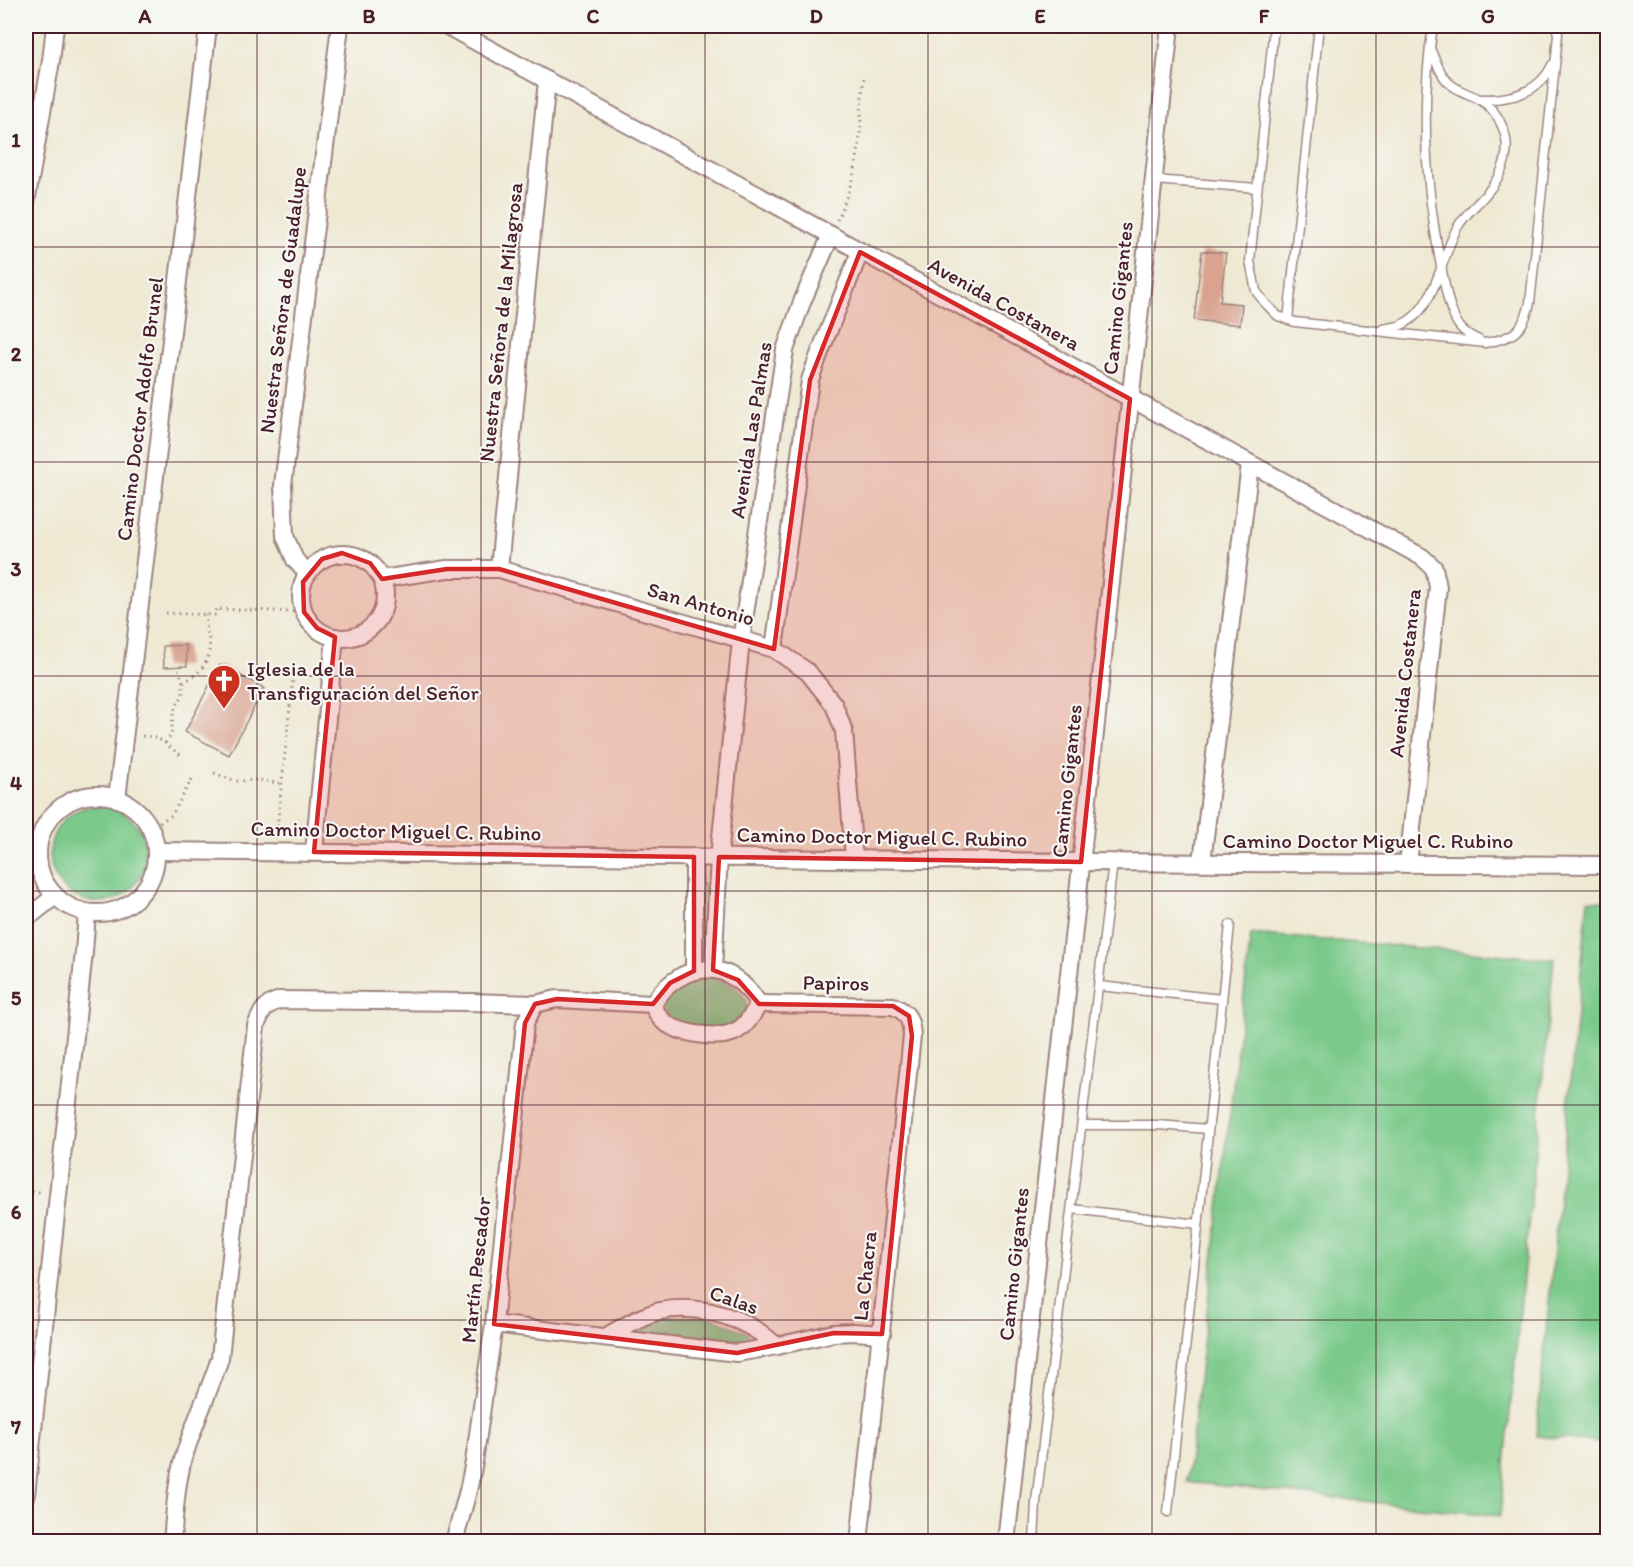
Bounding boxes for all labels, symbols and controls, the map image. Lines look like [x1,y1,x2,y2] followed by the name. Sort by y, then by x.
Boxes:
[138,4,152,28] text: A
[363,4,376,28] text: B
[587,4,600,28] text: C
[809,4,823,28] text: D
[1034,4,1046,28] text: E
[1259,4,1270,28] text: F
[1481,4,1495,28] text: G
[11,128,21,152] text: 1
[254,165,311,435] street label: Nuestra Señora de Guadalupe
[473,181,528,463] street label: Nuestra Señora de la Milagrosa
[1097,220,1138,376] street label: Camino Gigantes
[924,252,1085,356] street label: Avenida Costanera
[111,275,168,542] street label: Camino Doctor Adolfo Brunel
[724,340,777,520] street label: Avenida Las Palmas
[11,342,22,366] text: 2
[11,557,22,581] text: 3
[645,576,758,631] street label: San Antonio
[1383,587,1426,759] street label: Avenida Costanera
[247,656,480,705] place label: Iglesia de la Transfiguración del Señor
[206,663,242,710] church icon: Iglesia de la Transfiguración del Señor
[1046,703,1087,859] street label: Camino Gigantes
[10,771,22,795] text: 4
[250,815,542,846] street label: Camino Doctor Miguel C. Rubino
[736,821,1028,852] street label: Camino Doctor Miguel C. Rubino
[1223,828,1513,853] street label: Camino Doctor Miguel C. Rubino
[802,969,870,996] street label: Papiros
[11,986,22,1010] text: 5
[993,1186,1034,1342] street label: Camino Gigantes
[455,1195,496,1344] street label: Martín Pescador
[11,1200,22,1224] text: 6
[847,1230,882,1322] street label: La Chacra
[706,1280,762,1319] street label: Calas
[10,1415,21,1439] text: 7

